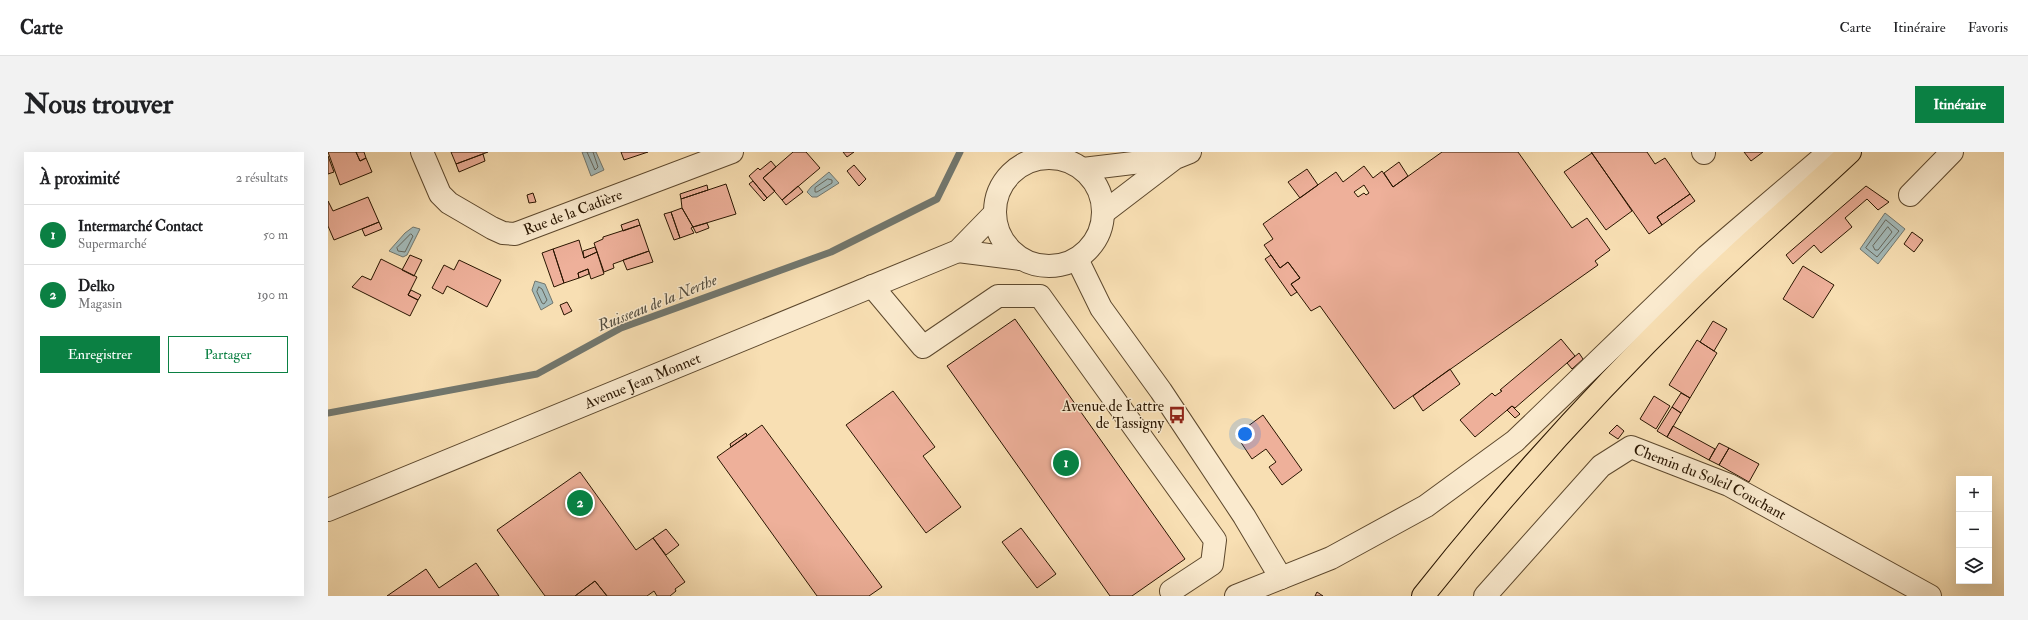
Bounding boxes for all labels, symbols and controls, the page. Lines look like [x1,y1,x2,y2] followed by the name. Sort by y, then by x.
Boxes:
[20,16,63,40] text: Carte
[1840,19,1871,36] text: Carte
[1893,19,1946,36] text: Itinéraire
[1968,19,2008,36] text: Favoris
[1915,86,2004,123] button: Itinéraire
[24,87,173,122] text: Nous trouver
[40,168,120,189] text: À proximité
[236,170,288,186] text: 2 résultats
[521,185,625,240] street label: Rue de la Cadière
[78,217,203,236] text: Intermarché Contact
[51,227,55,243] text: 1
[263,227,288,243] text: 50 m
[78,236,146,252] text: Supermarché
[594,270,721,336] water label: Ruisseau de la Nerthe
[78,277,114,296] text: Delko
[50,287,56,303] text: 2
[257,287,288,303] text: 190 m
[78,296,122,312] text: Magasin
[40,336,160,373] button: Enregistrer
[168,336,288,373] button: Partager
[581,349,704,414] street label: Avenue Jean Monnet
[1061,397,1164,433] place label: Avenue de Lattre de Tassigny
[1167,405,1187,425] bus stop icon: Avenue de Lattre de Tassigny
[1235,424,1255,444] your location
[1631,440,1789,525] street label: Chemin du Soleil Couchant
[1053,448,1079,478] pin: 1
[1956,476,1992,584] map controls
[1956,476,1992,512] button: +
[567,488,593,518] pin: 2
[1956,512,1992,548] button: −
[1956,548,1992,584] button: layers

